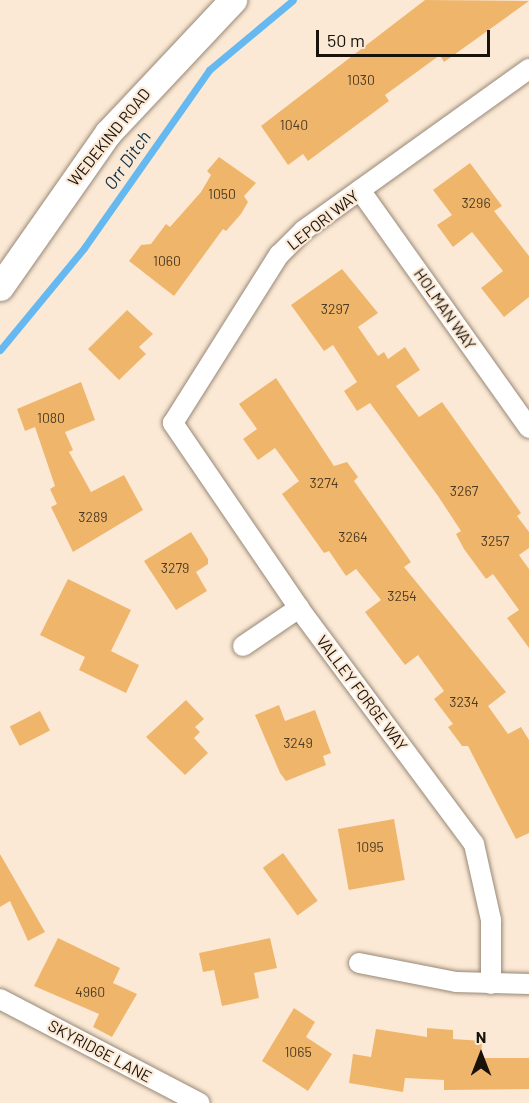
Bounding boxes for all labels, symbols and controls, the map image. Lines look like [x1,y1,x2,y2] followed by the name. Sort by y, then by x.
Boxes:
[319,18,493,56] scale bar
[327,29,365,51] text: 50 m
[347,72,375,88] house number: 1030
[64,84,154,190] street label: WEDEKIND ROAD
[280,117,308,133] house number: 1040
[99,126,155,194] water label: Orr Ditch
[208,186,236,202] house number: 1050
[283,186,363,254] street label: LEPORI WAY
[461,195,491,211] house number: 3296
[153,253,181,269] house number: 1060
[410,265,480,353] street label: HOLMAN WAY
[321,301,349,317] house number: 3297
[37,410,65,426] house number: 1080
[309,475,339,491] house number: 3274
[450,483,478,499] house number: 3267
[78,509,108,525] house number: 3289
[338,529,368,545] house number: 3264
[481,533,509,549] house number: 3257
[161,560,189,576] house number: 3279
[387,588,417,604] house number: 3254
[312,632,412,754] street label: VALLEY FORGE WAY
[449,694,479,710] house number: 3234
[283,735,313,751] house number: 3249
[356,839,384,855] house number: 1095
[75,984,105,1000] house number: 4960
[45,1016,155,1086] street label: SKYRIDGE LANE
[451,1025,511,1085] north arrow
[476,1027,486,1046] text: N
[284,1044,312,1060] house number: 1065

